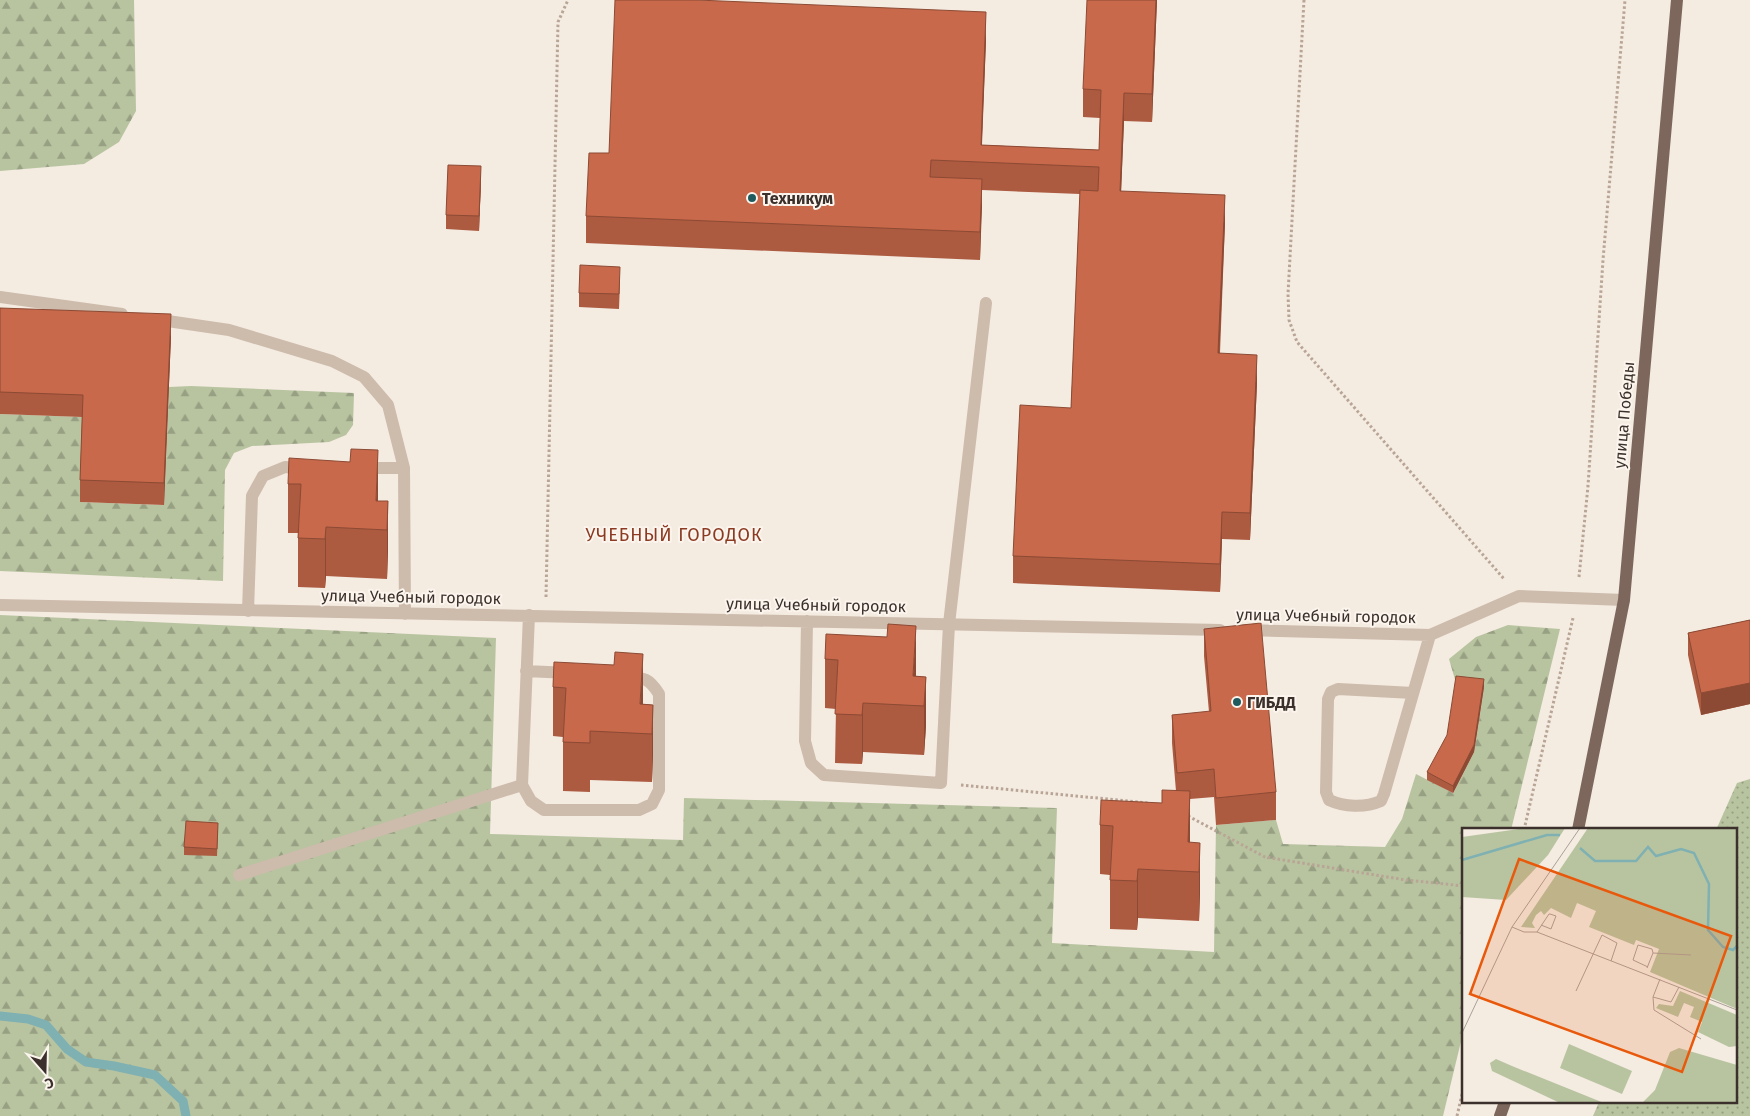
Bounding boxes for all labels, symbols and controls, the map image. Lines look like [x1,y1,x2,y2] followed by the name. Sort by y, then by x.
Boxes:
[762,189,833,208] place label: Техникум
[746,192,758,204] marker: Техникум
[1610,361,1638,469] street label: улица Победы
[585,524,763,546] district label: УЧЕБНЫЙ ГОРОДОК
[321,586,502,608] street label: улица Учебный городок
[726,594,907,616] street label: улица Учебный городок
[1236,605,1417,627] street label: улица Учебный городок
[1247,693,1295,712] place label: ГИБДД
[1231,696,1243,708] marker: ГИБДД
[1462,828,1738,1104] inset map
[20,1046,70,1096] north arrow
[43,1073,56,1092] text: С

